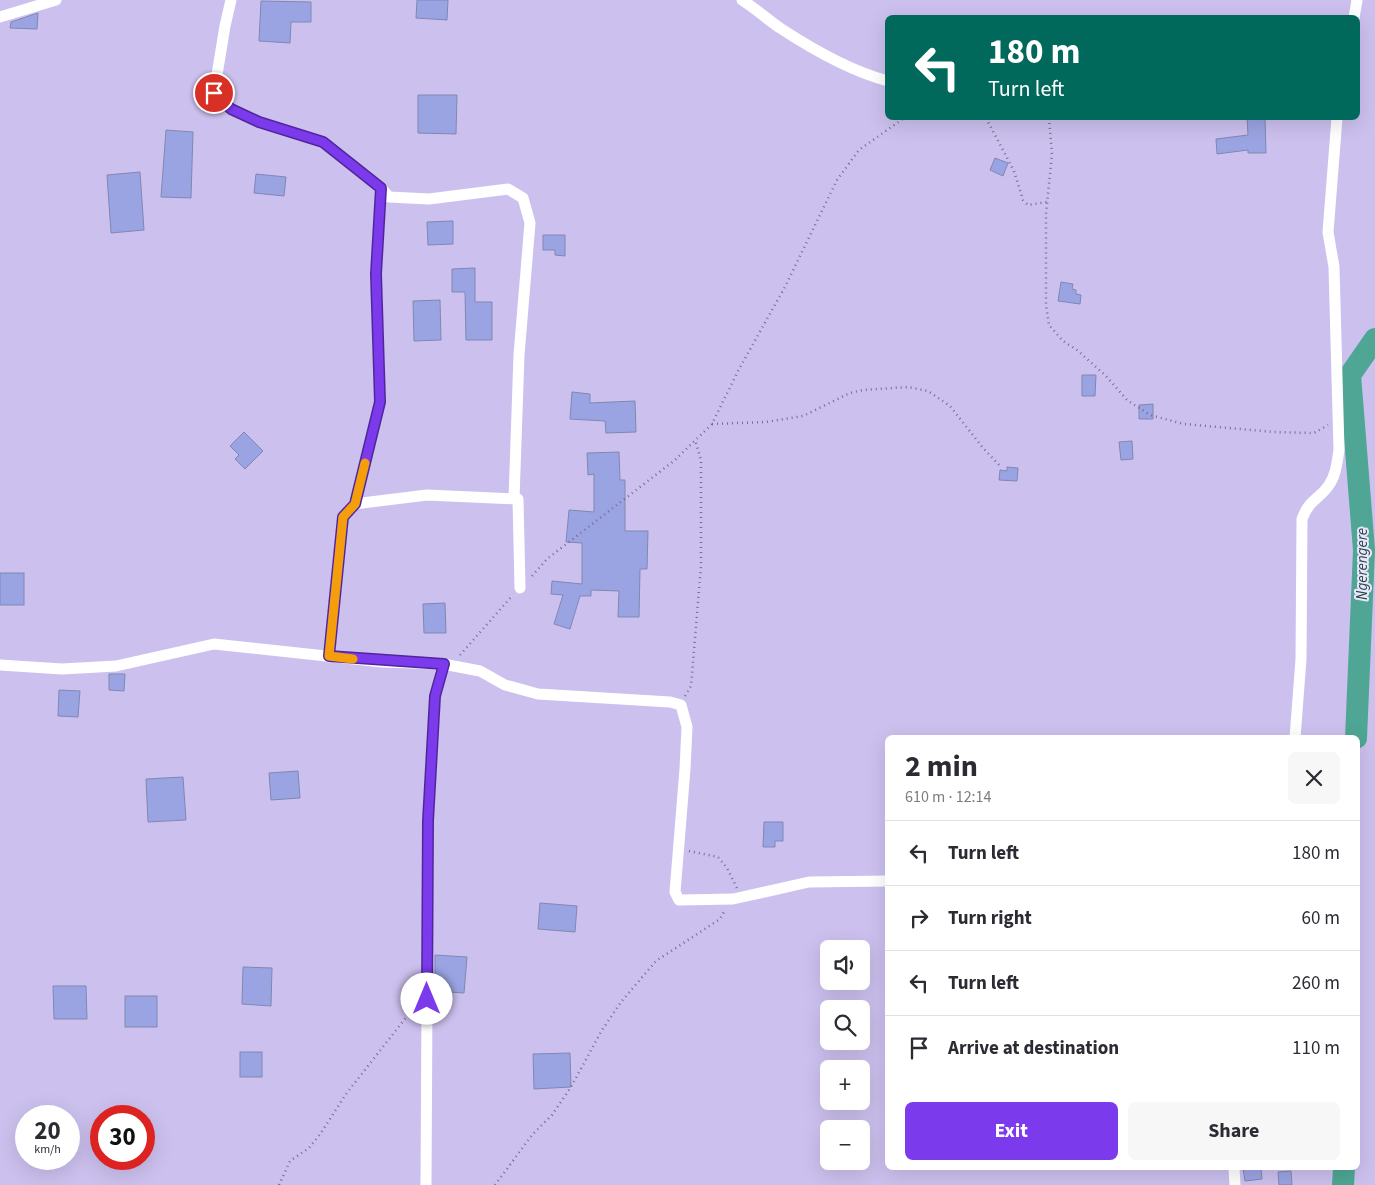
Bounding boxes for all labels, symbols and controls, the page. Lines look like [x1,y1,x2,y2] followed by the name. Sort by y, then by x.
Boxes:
[988,27,1080,77] text: 180 m
[905,35,970,100] icon: left
[193,72,235,114] pin
[988,73,1064,105] text: Turn left
[200,79,228,107] icon: arrive
[1352,528,1373,600] water label: Ngerengere
[905,745,978,788] text: 2 min
[1288,752,1340,804] button: close
[905,786,992,808] text: 610 m · 12:14
[905,839,933,867] icon: left
[948,840,1019,867] text: Turn left
[1292,840,1340,867] text: 180 m
[905,904,933,932] icon: right
[948,905,1032,932] text: Turn right
[1302,905,1340,932] text: 60 m
[820,940,870,1170] map controls
[820,940,870,990] button: sound
[905,969,933,997] icon: left
[948,970,1019,997] text: Turn left
[1292,970,1340,997] text: 260 m
[400,972,452,1024] position arrow
[820,1000,870,1050] button: search
[905,1034,933,1062] icon: arrive
[948,1035,1119,1062] text: Arrive at destination
[1292,1035,1340,1062] text: 110 m
[820,1060,870,1110] button: +
[905,1102,1118,1160] button: Exit
[1128,1102,1340,1160] button: Share
[90,1105,155,1170] speed limit sign: 30
[34,1113,61,1149] text: 20
[820,1120,870,1170] button: −
[34,1141,61,1158] text: km/h

